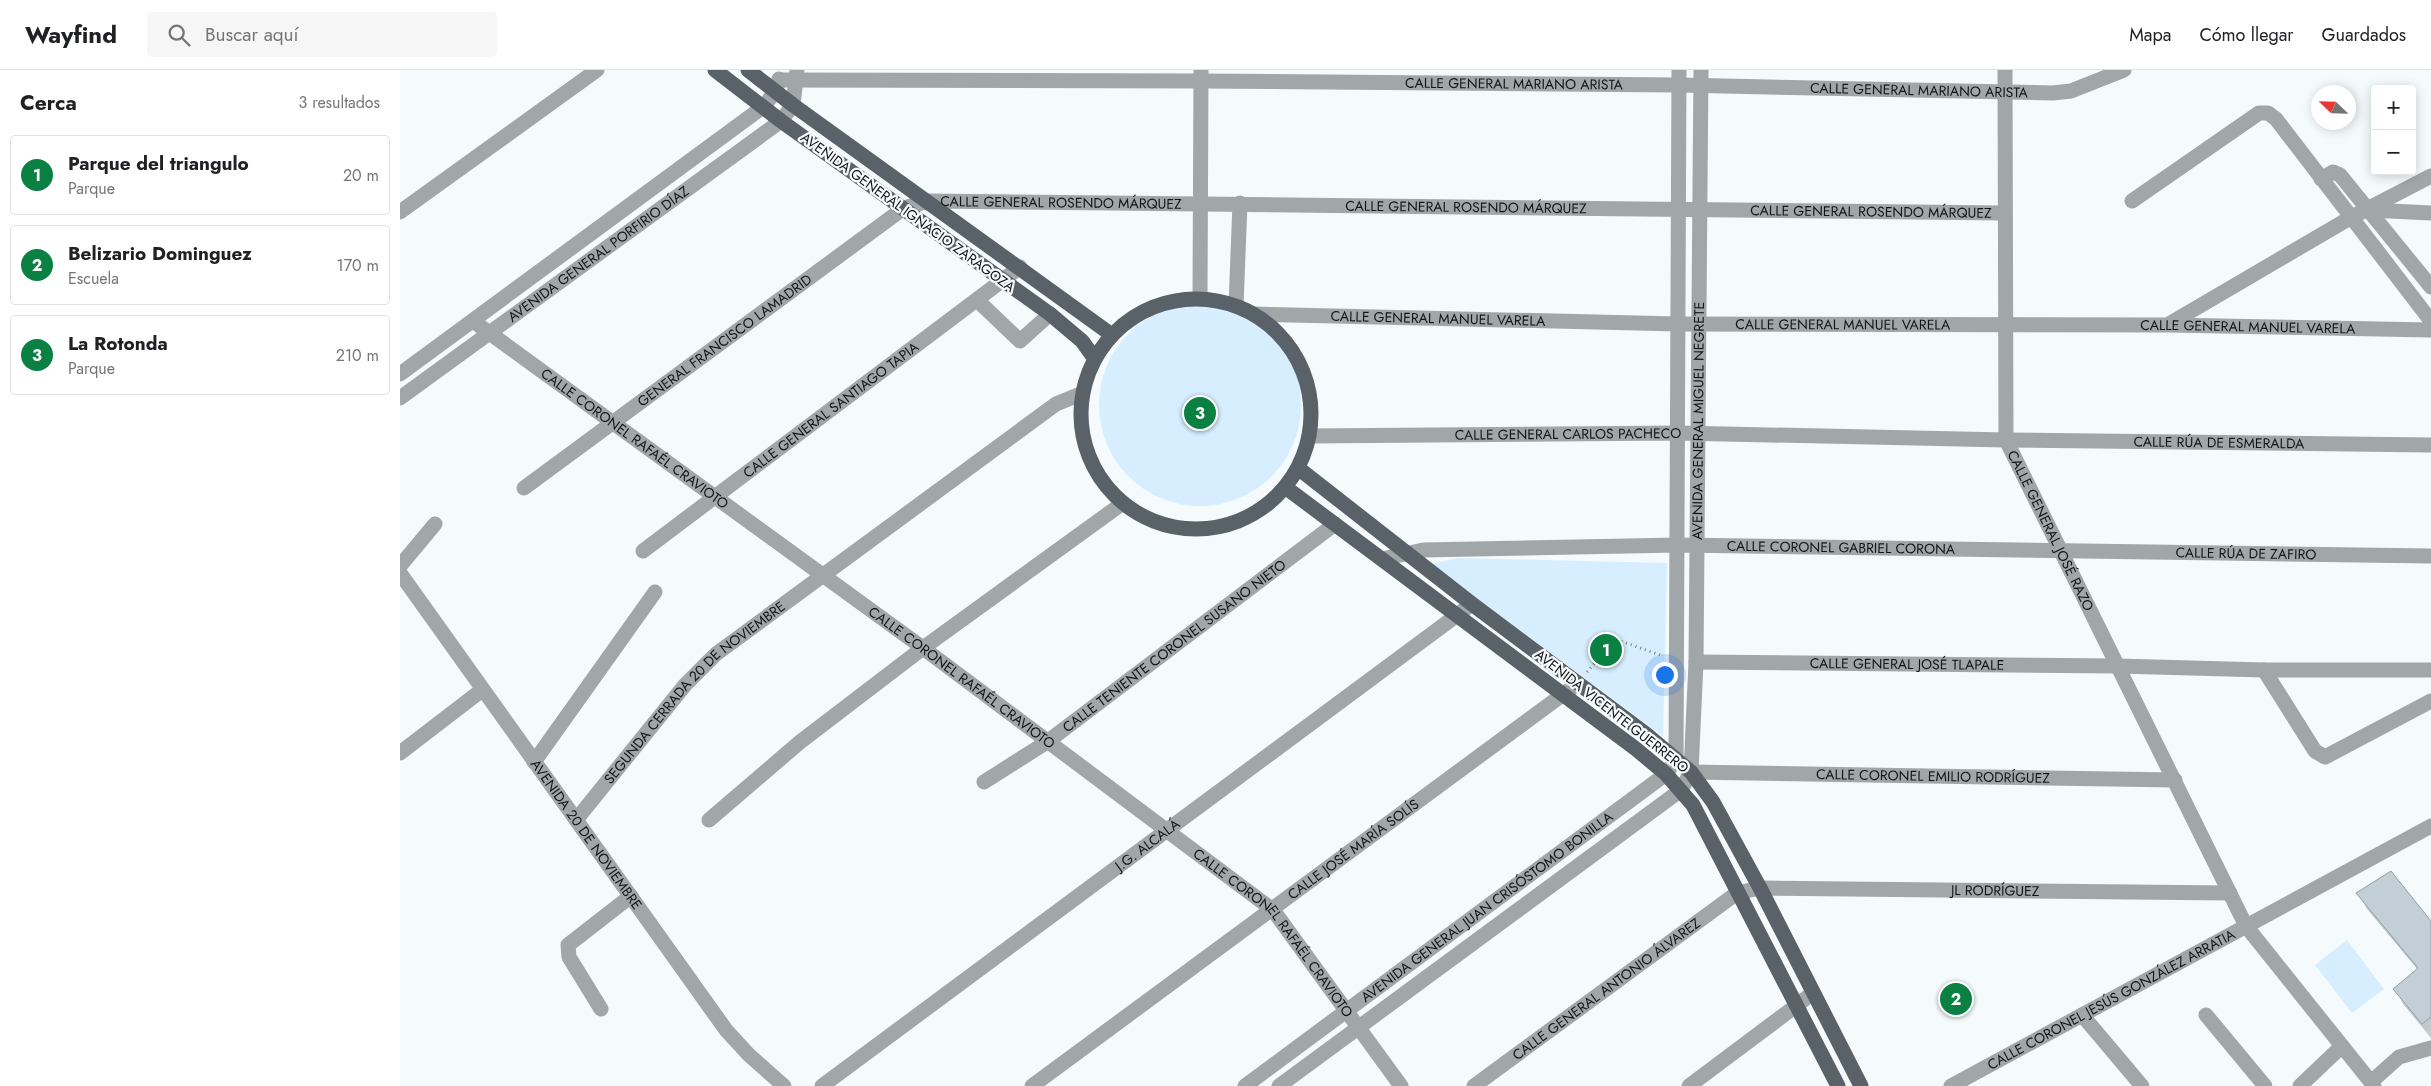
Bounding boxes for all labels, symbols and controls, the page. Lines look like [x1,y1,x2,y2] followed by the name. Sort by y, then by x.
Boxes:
[147,12,497,57] search box
[25,17,117,52] text: Wayfind
[165,21,193,49] icon: search
[205,21,299,48] text: Buscar aquí
[2129,22,2171,48] text: Mapa
[2199,22,2294,48] text: Cómo llegar
[2322,22,2406,48] text: Guardados
[1405,73,1624,95] street label: CALLE GENERAL MARIANO ARISTA
[1810,78,2029,102] street label: CALLE GENERAL MARIANO ARISTA
[2311,85,2356,130] north arrow
[2371,85,2416,175] map controls
[2371,85,2416,130] button: +
[20,88,77,118] text: Cerca
[299,91,380,114] text: 3 resultados
[797,127,1020,297] street label: AVENIDA GENERAL IGNACIO ZARAGOZA
[2371,130,2416,175] button: −
[68,150,249,177] text: Parque del triangulo
[33,164,41,187] text: 1
[343,164,379,187] text: 20 m
[68,177,115,200] text: Parque
[503,181,693,327] street label: AVENIDA GENERAL PORFIRIO DÍAZ
[940,191,1182,214] street label: CALLE GENERAL ROSENDO MÁRQUEZ
[1345,196,1587,218] street label: CALLE GENERAL ROSENDO MÁRQUEZ
[1750,200,1992,223] street label: CALLE GENERAL ROSENDO MÁRQUEZ
[68,240,252,267] text: Belizario Dominguez
[32,254,42,277] text: 2
[337,254,379,277] text: 170 m
[68,267,119,290] text: Escuela
[633,269,816,411] street label: GENERAL FRANCISCO LAMADRID
[1687,302,1709,540] street label: AVENIDA GENERAL MIGUEL NEGRETE
[1330,306,1546,331] street label: CALLE GENERAL MANUEL VARELA
[1735,314,1951,335] street label: CALLE GENERAL MANUEL VARELA
[2140,315,2356,339] street label: CALLE GENERAL MANUEL VARELA
[68,330,168,357] text: La Rotonda
[739,336,923,482] street label: CALLE GENERAL SANTIAGO TAPIA
[32,344,42,367] text: 3
[336,344,379,367] text: 210 m
[68,357,115,380] text: Parque
[537,363,733,514] street label: CALLE CORONEL RAFAÉL CRAVIOTO
[1184,394,1216,432] pin: 3
[1455,423,1681,445] street label: CALLE GENERAL CARLOS PACHECO
[2133,432,2305,454] street label: CALLE RÚA DE ESMERALDA
[2003,447,2099,614] street label: CALLE GENERAL JOSÉ RAZO
[1727,536,1956,559] street label: CALLE CORONEL GABRIEL CORONA
[2175,542,2317,564] street label: CALLE RÚA DE ZAFIRO
[1058,555,1290,737] street label: CALLE TENIENTE CORONEL SUSANO NIETO
[599,596,789,788] street label: SEGUNDA CERRADA 20 DE NOVIEMBRE
[864,602,1059,753] street label: CALLE CORONEL RAFAÉL CRAVIOTO
[1590,631,1622,669] pin: 1
[1531,645,1693,777] street label: AVENIDA VICENTE GUERRERO
[1810,653,2004,675] street label: CALLE GENERAL JOSÉ TLAPALE
[1652,662,1678,688] your location
[526,755,647,914] street label: AVENIDA 20 DE NOVIEMBRE
[1816,764,2050,788] street label: CALLE CORONEL EMILIO RODRÍGUEZ
[1283,794,1423,904] street label: CALLE JOSÉ MARÍA SOLÍS
[1357,806,1618,1007] street label: AVENIDA GENERAL JUAN CRISÓSTOMO BONILLA
[1109,814,1184,877] street label: J.G. ALCALÁ
[1189,844,1358,1021] street label: CALLE CORONEL RAFAÉL CRAVIOTO
[1949,880,2040,901] street label: JL RODRÍGUEZ
[1508,913,1705,1065] street label: CALLE GENERAL ANTONIO ÁLVAREZ
[1984,924,2239,1075] street label: CALLE CORONEL JESÚS GONZÁLEZ ARRATIA
[1940,980,1972,1018] pin: 2

